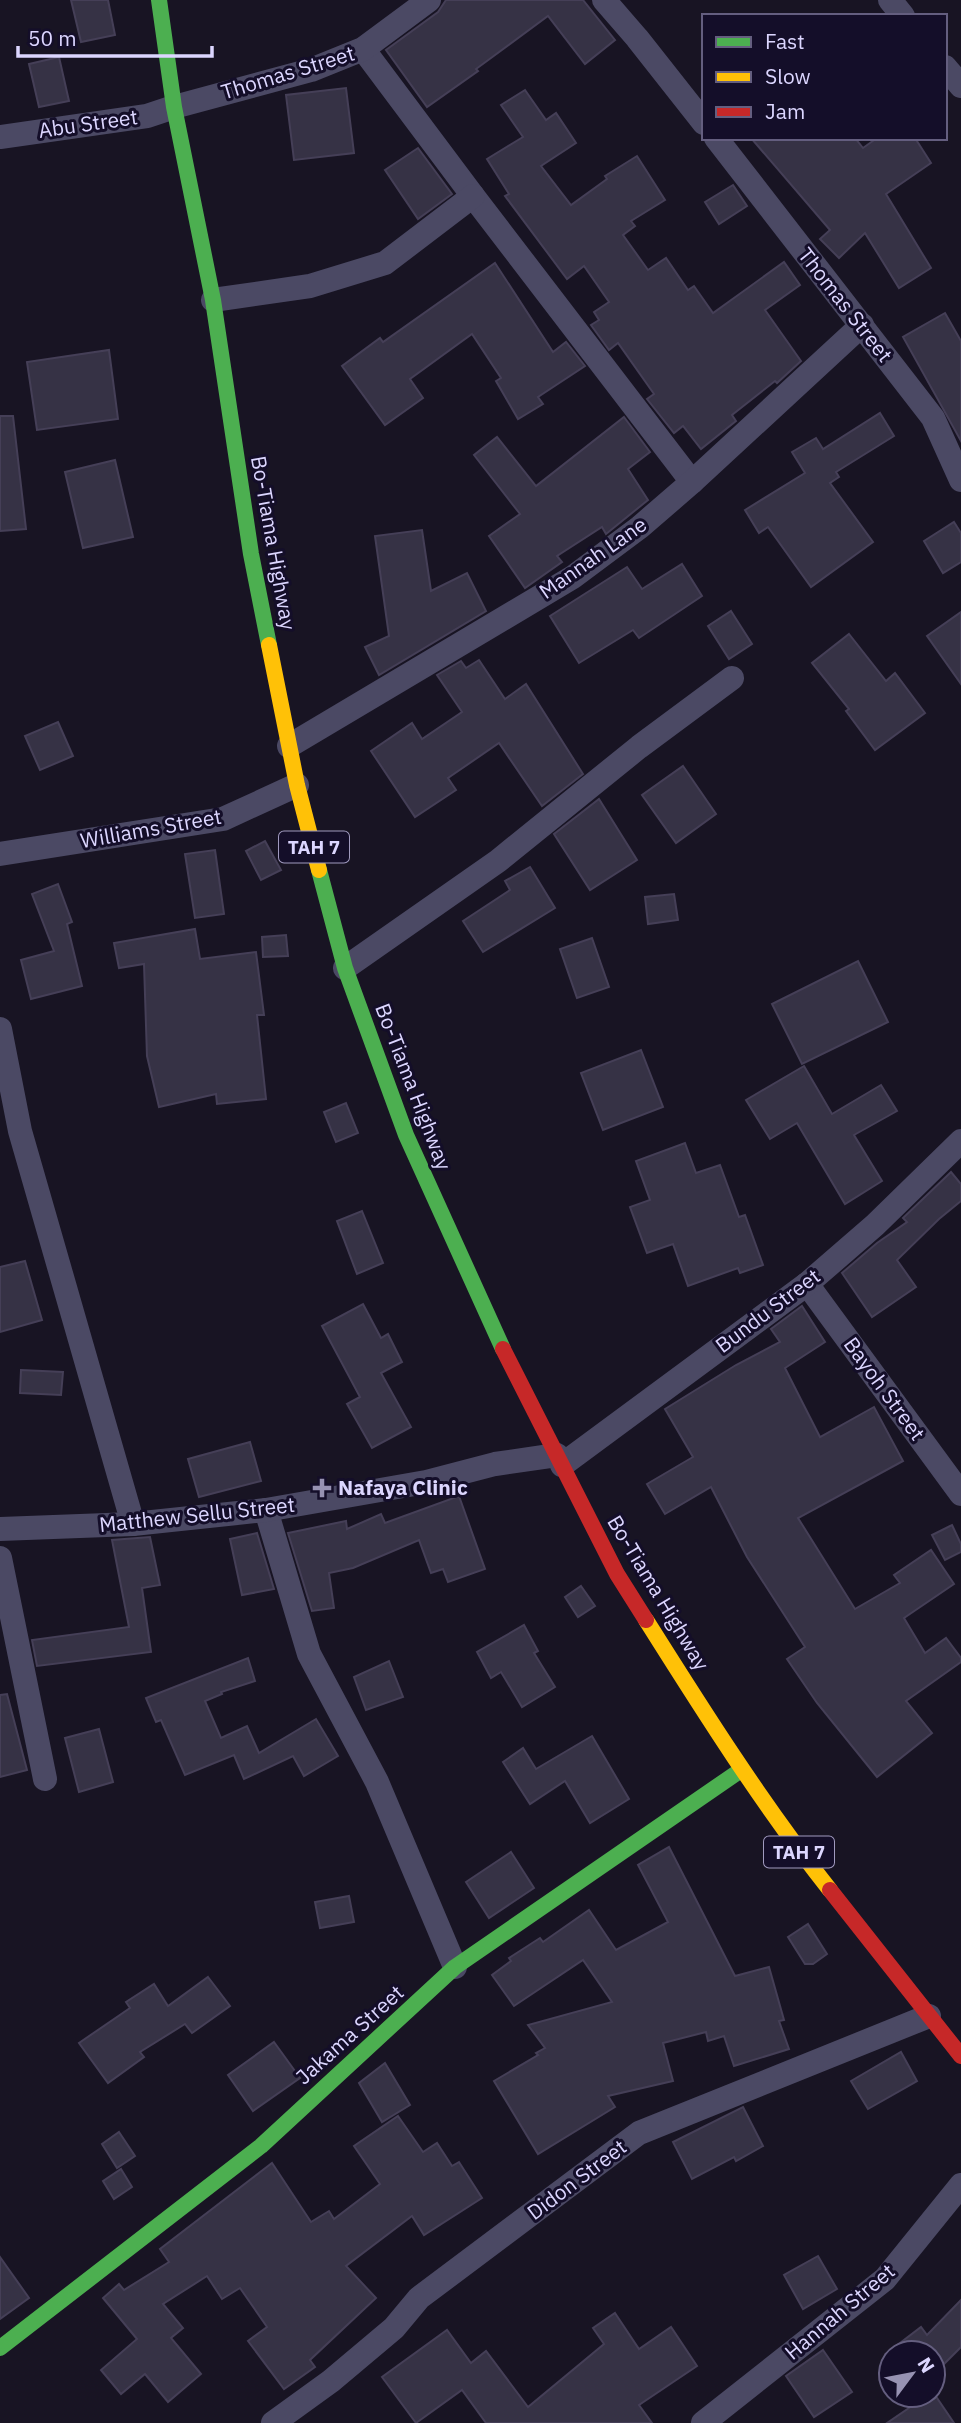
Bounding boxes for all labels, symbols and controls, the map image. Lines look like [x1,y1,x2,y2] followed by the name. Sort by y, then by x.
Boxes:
[18,14,212,58] scale bar
[702,14,947,140] legend
[28,24,77,52] text: 50 m
[765,27,805,55] text: Fast
[218,38,358,106] street label: Thomas Street
[765,62,811,90] text: Slow
[765,97,805,125] text: Jam
[36,102,139,144] street label: Abu Street
[792,241,899,367] street label: Thomas Street
[245,453,303,633] street label: Bo-Tiama Highway
[533,510,652,605] street label: Mannah Lane
[78,802,224,854] street label: Williams Street
[279,832,349,862] road number: TAH 7
[369,999,459,1175] street label: Bo-Tiama Highway
[709,1262,825,1359] street label: Bundu Street
[838,1331,932,1446] street label: Bayoh Street
[338,1473,468,1501] place label: Nafaya Clinic
[312,1478,332,1498] marker: Nafaya Clinic
[98,1490,296,1538] street label: Matthew Sellu Street
[601,1510,717,1676] street label: Bo-Tiama Highway
[764,1836,834,1868] road number: TAH 7
[289,1978,409,2090] street label: Jakama Street
[521,2133,632,2226] street label: Didon Street
[778,2257,900,2366] street label: Hannah Street
[877,2339,947,2409] north arrow
[913,2353,940,2377] text: N

